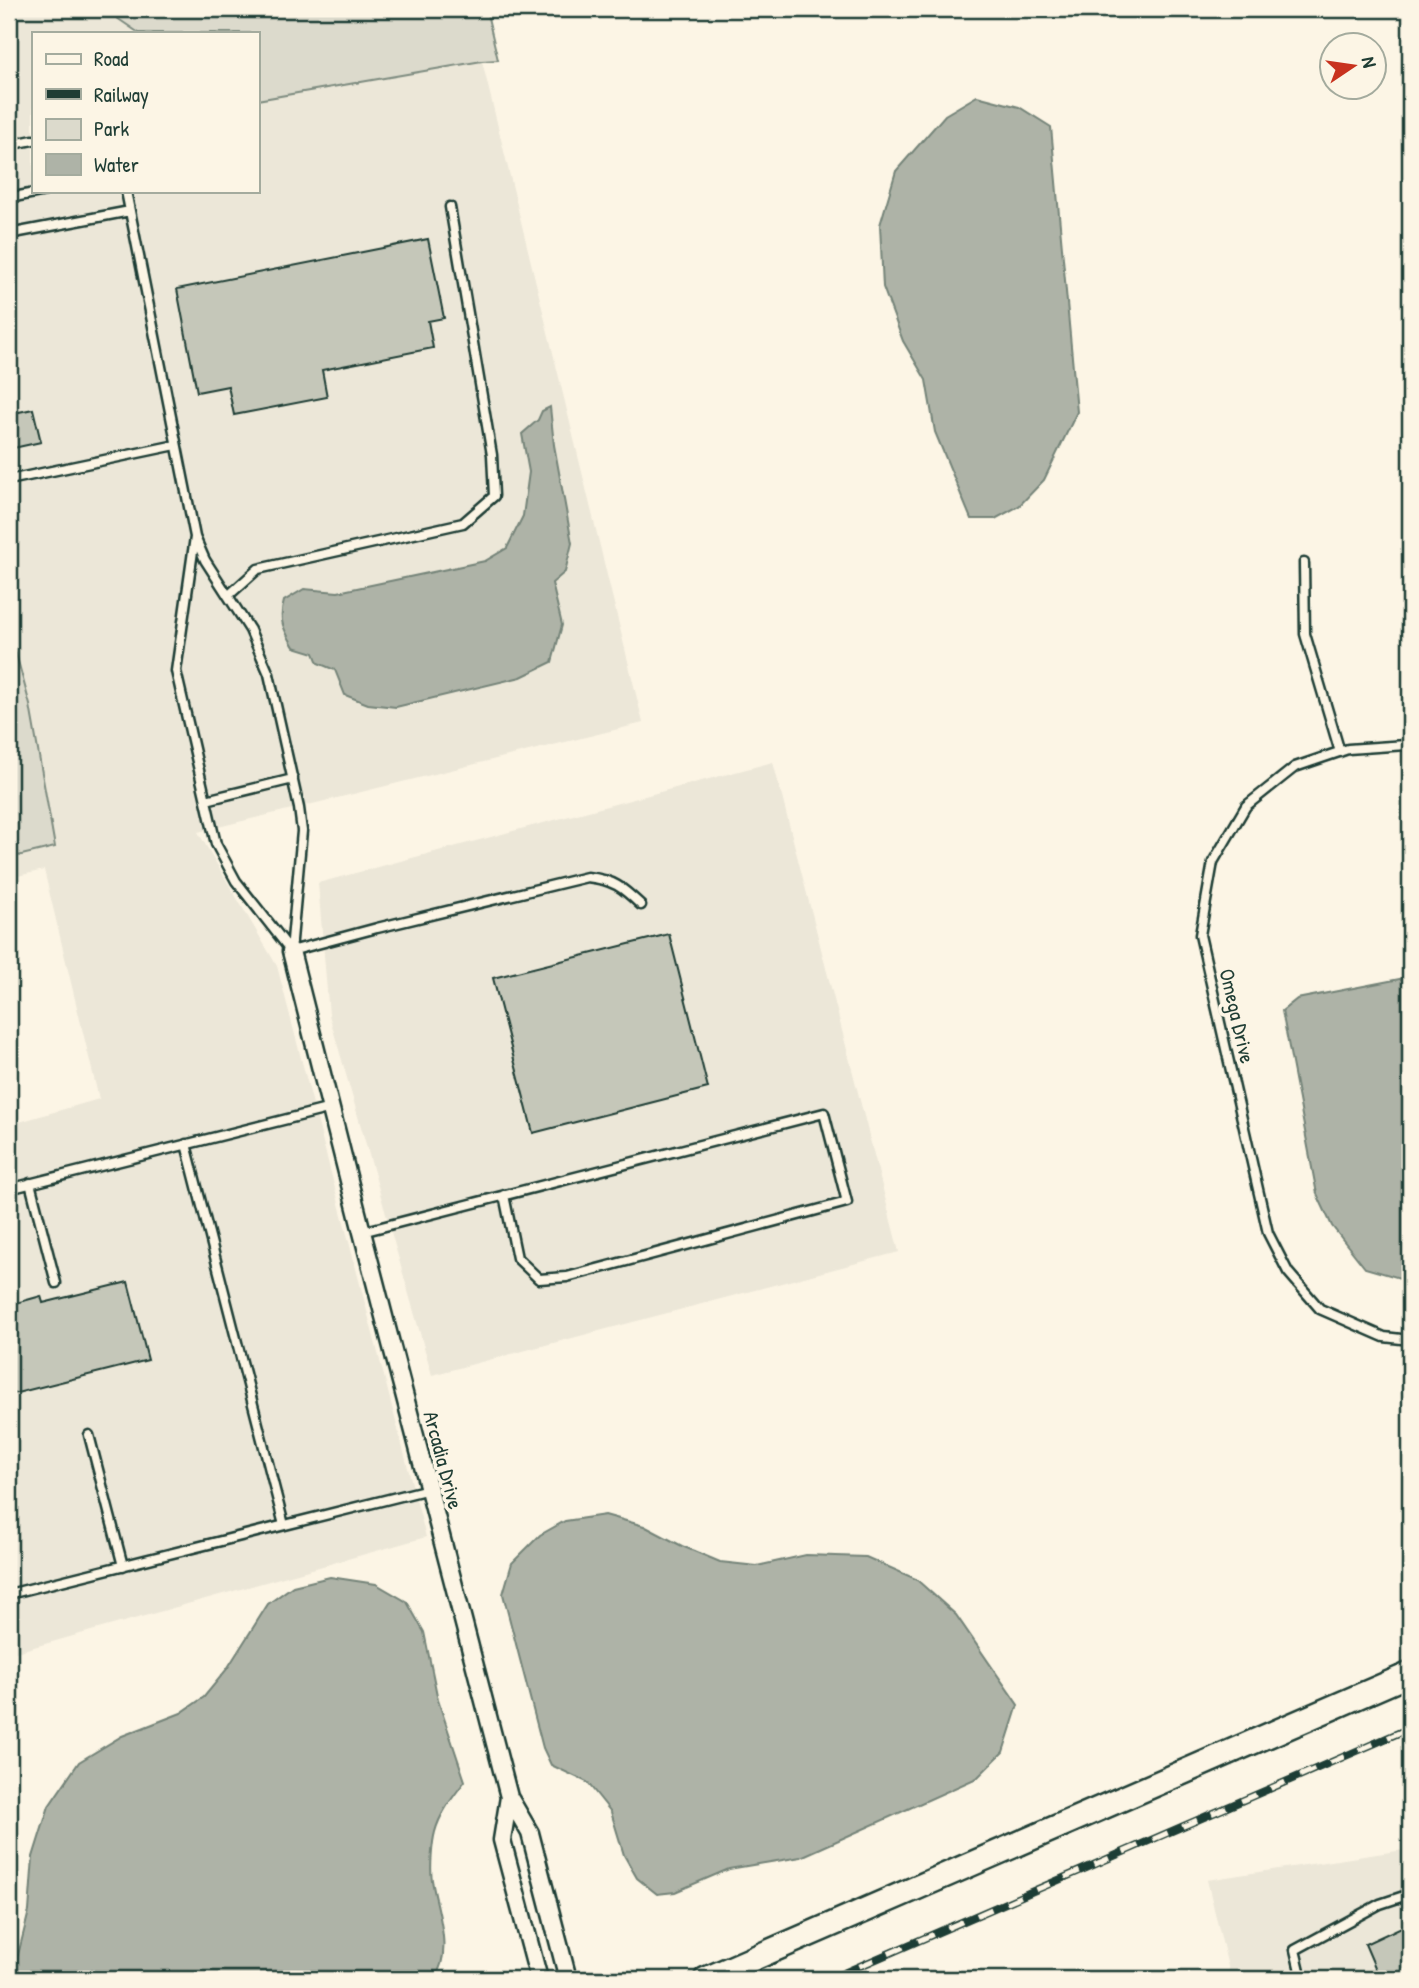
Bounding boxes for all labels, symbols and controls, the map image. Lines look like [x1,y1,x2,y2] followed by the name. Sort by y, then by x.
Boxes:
[32,32,259,192] legend
[1318,32,1388,102] north arrow
[94,44,128,73] text: Road
[1356,54,1383,70] text: N
[94,80,149,109] text: Railway
[94,114,129,143] text: Park
[94,150,139,179] text: Water
[1213,966,1262,1066] street label: Omega Drive
[417,1408,470,1512] street label: Arcadia Drive

